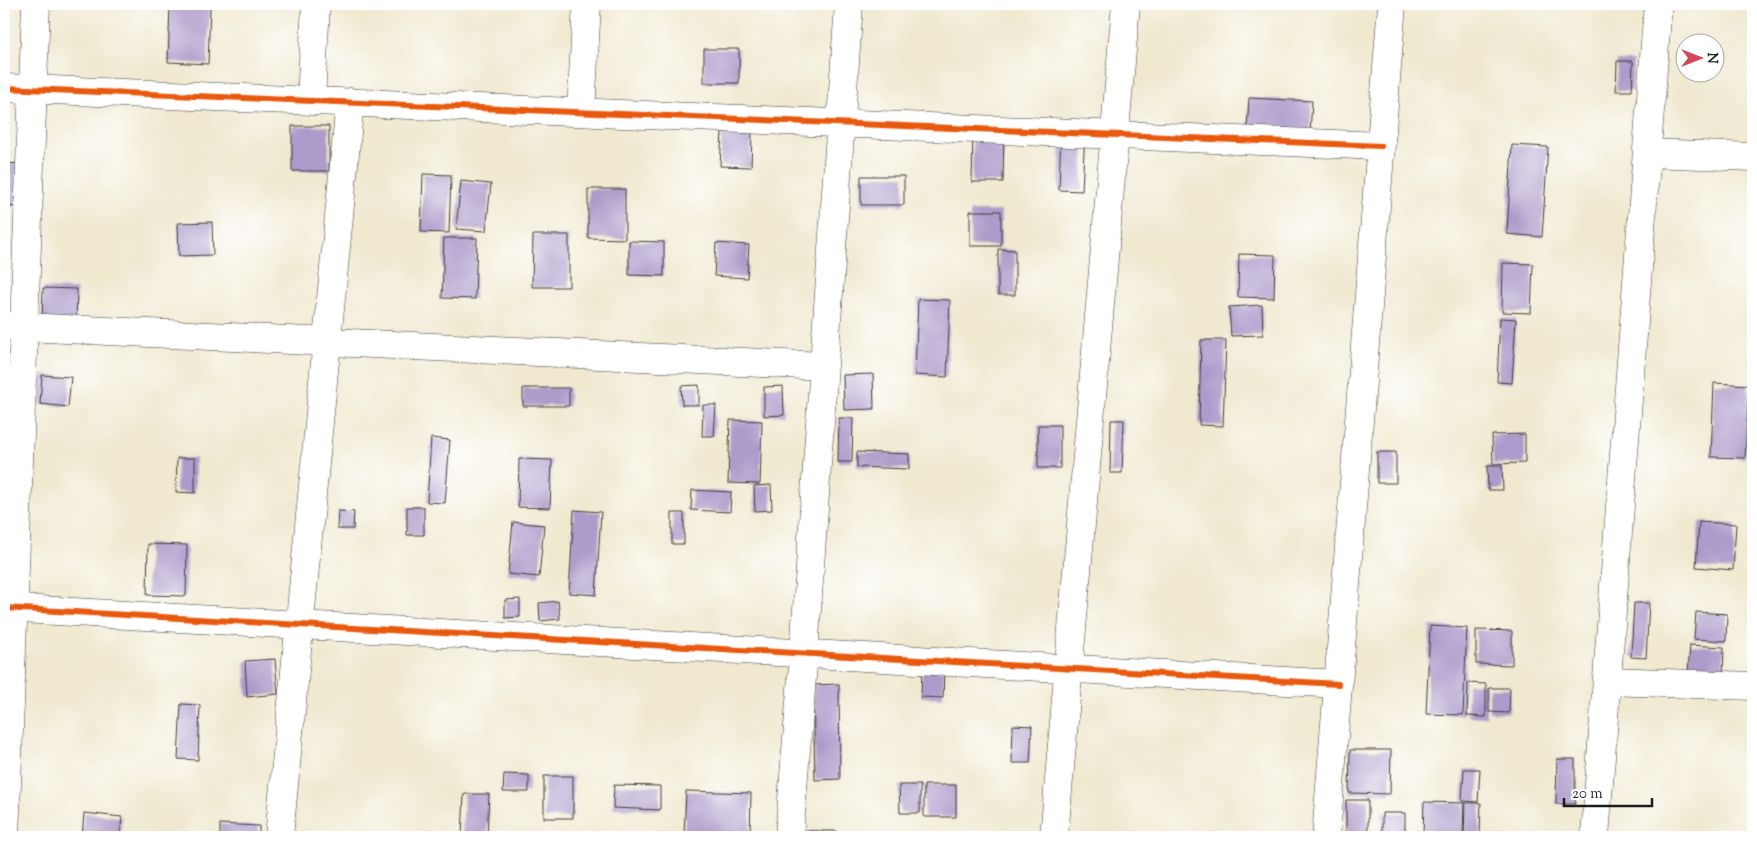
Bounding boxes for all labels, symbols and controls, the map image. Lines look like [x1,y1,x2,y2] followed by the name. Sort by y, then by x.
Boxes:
[1674,32,1724,82] north arrow
[1701,52,1721,64] text: N
[1564,776,1652,808] scale bar
[1572,784,1603,805] text: 20 m

